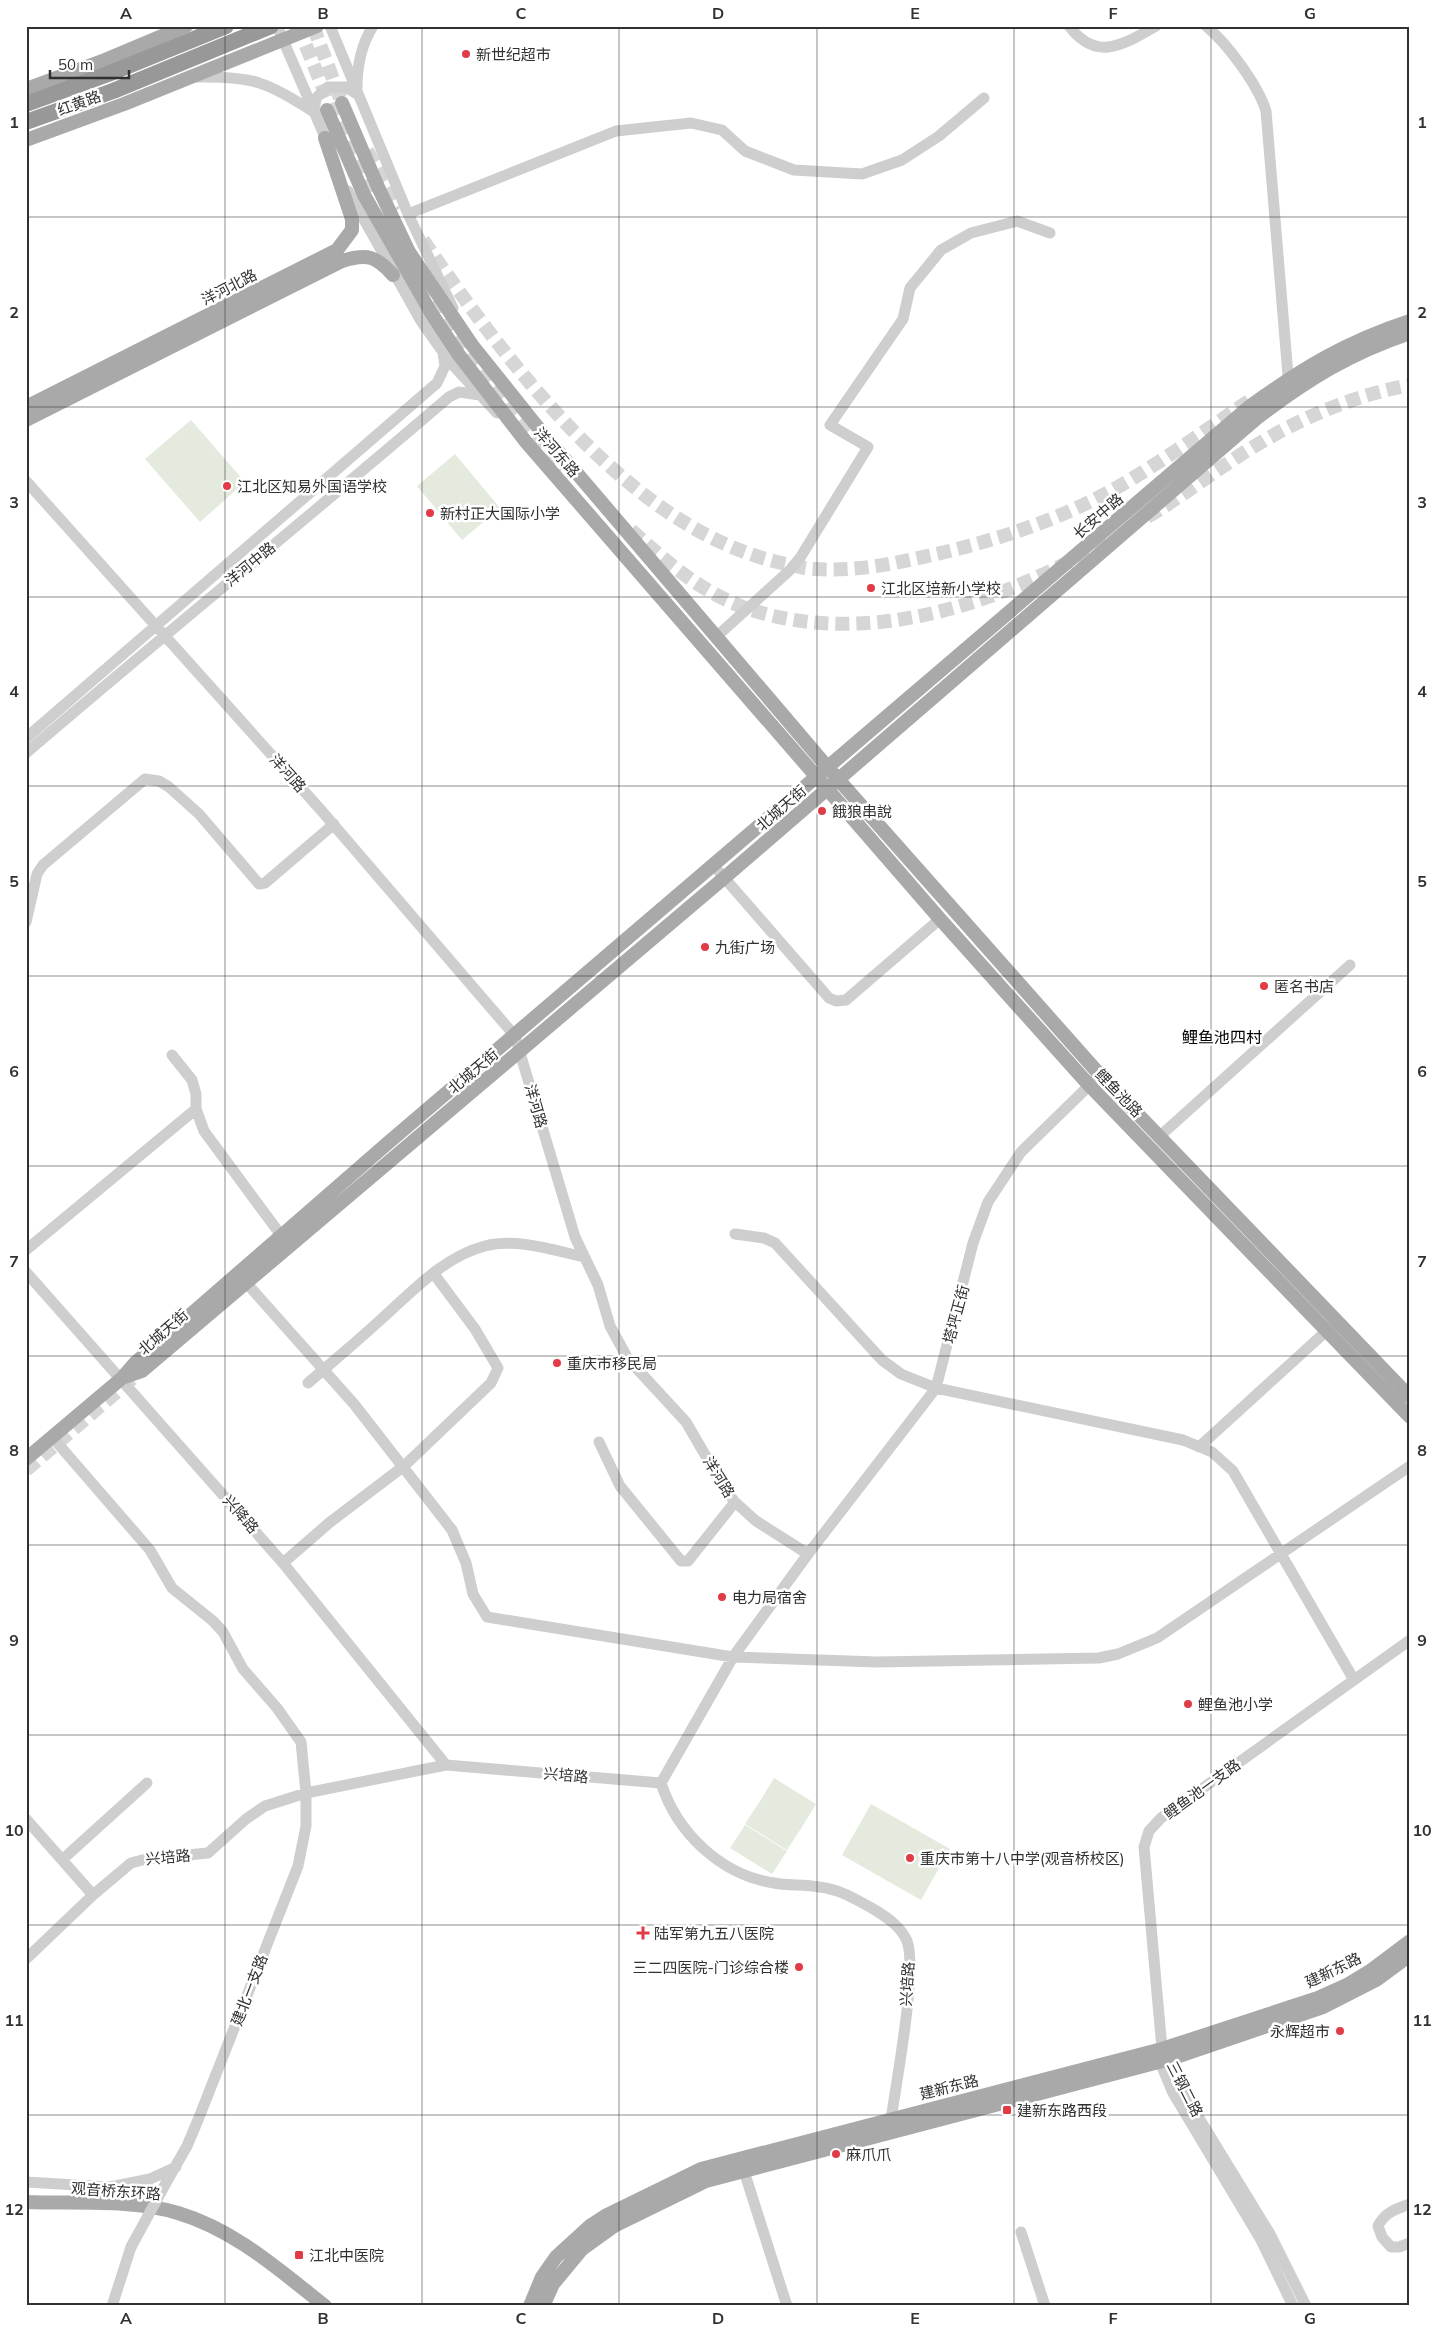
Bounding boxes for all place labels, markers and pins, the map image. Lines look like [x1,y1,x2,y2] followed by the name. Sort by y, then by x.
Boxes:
[476,45,551,64] place label: 新世纪超市
[460,48,472,60] marker: 新世纪超市
[237,477,387,496] place label: 江北区知易外国语学校
[221,480,233,492] marker: 江北区知易外国语学校
[440,504,560,523] place label: 新村正大国际小学
[424,507,436,519] marker: 新村正大国际小学
[881,579,1001,598] place label: 江北区培新小学校
[865,582,877,594] marker: 江北区培新小学校
[832,802,892,821] place label: 餓狼串說
[816,805,828,817] marker: 餓狼串說
[715,938,775,957] place label: 九街广场
[699,941,711,953] marker: 九街广场
[1274,977,1334,996] place label: 匿名书店
[1258,980,1270,992] marker: 匿名书店
[567,1354,657,1373] place label: 重庆市移民局
[551,1357,563,1369] marker: 重庆市移民局
[732,1588,807,1607] place label: 电力局宿舍
[716,1591,728,1603] marker: 电力局宿舍
[1198,1695,1273,1714] place label: 鲤鱼池小学
[1182,1698,1194,1710] marker: 鲤鱼池小学
[920,1849,1125,1868] place label: 重庆市第十八中学(观音桥校区)
[904,1852,916,1864] marker: 重庆市第十八中学(观音桥校区)
[654,1924,774,1943] place label: 陆军第九五八医院
[636,1926,650,1940] marker: 陆军第九五八医院
[633,1958,789,1977] place label: 三二四医院-门诊综合楼
[793,1961,805,1973] marker: 三二四医院-门诊综合楼
[1270,2022,1330,2041] place label: 永辉超市
[1334,2025,1346,2037] marker: 永辉超市
[1017,2101,1107,2120] place label: 建新东路西段
[1001,2104,1013,2116] marker: 建新东路西段
[846,2145,891,2164] place label: 麻爪爪
[830,2148,842,2160] marker: 麻爪爪
[309,2246,384,2265] place label: 江北中医院
[293,2249,305,2261] marker: 江北中医院

